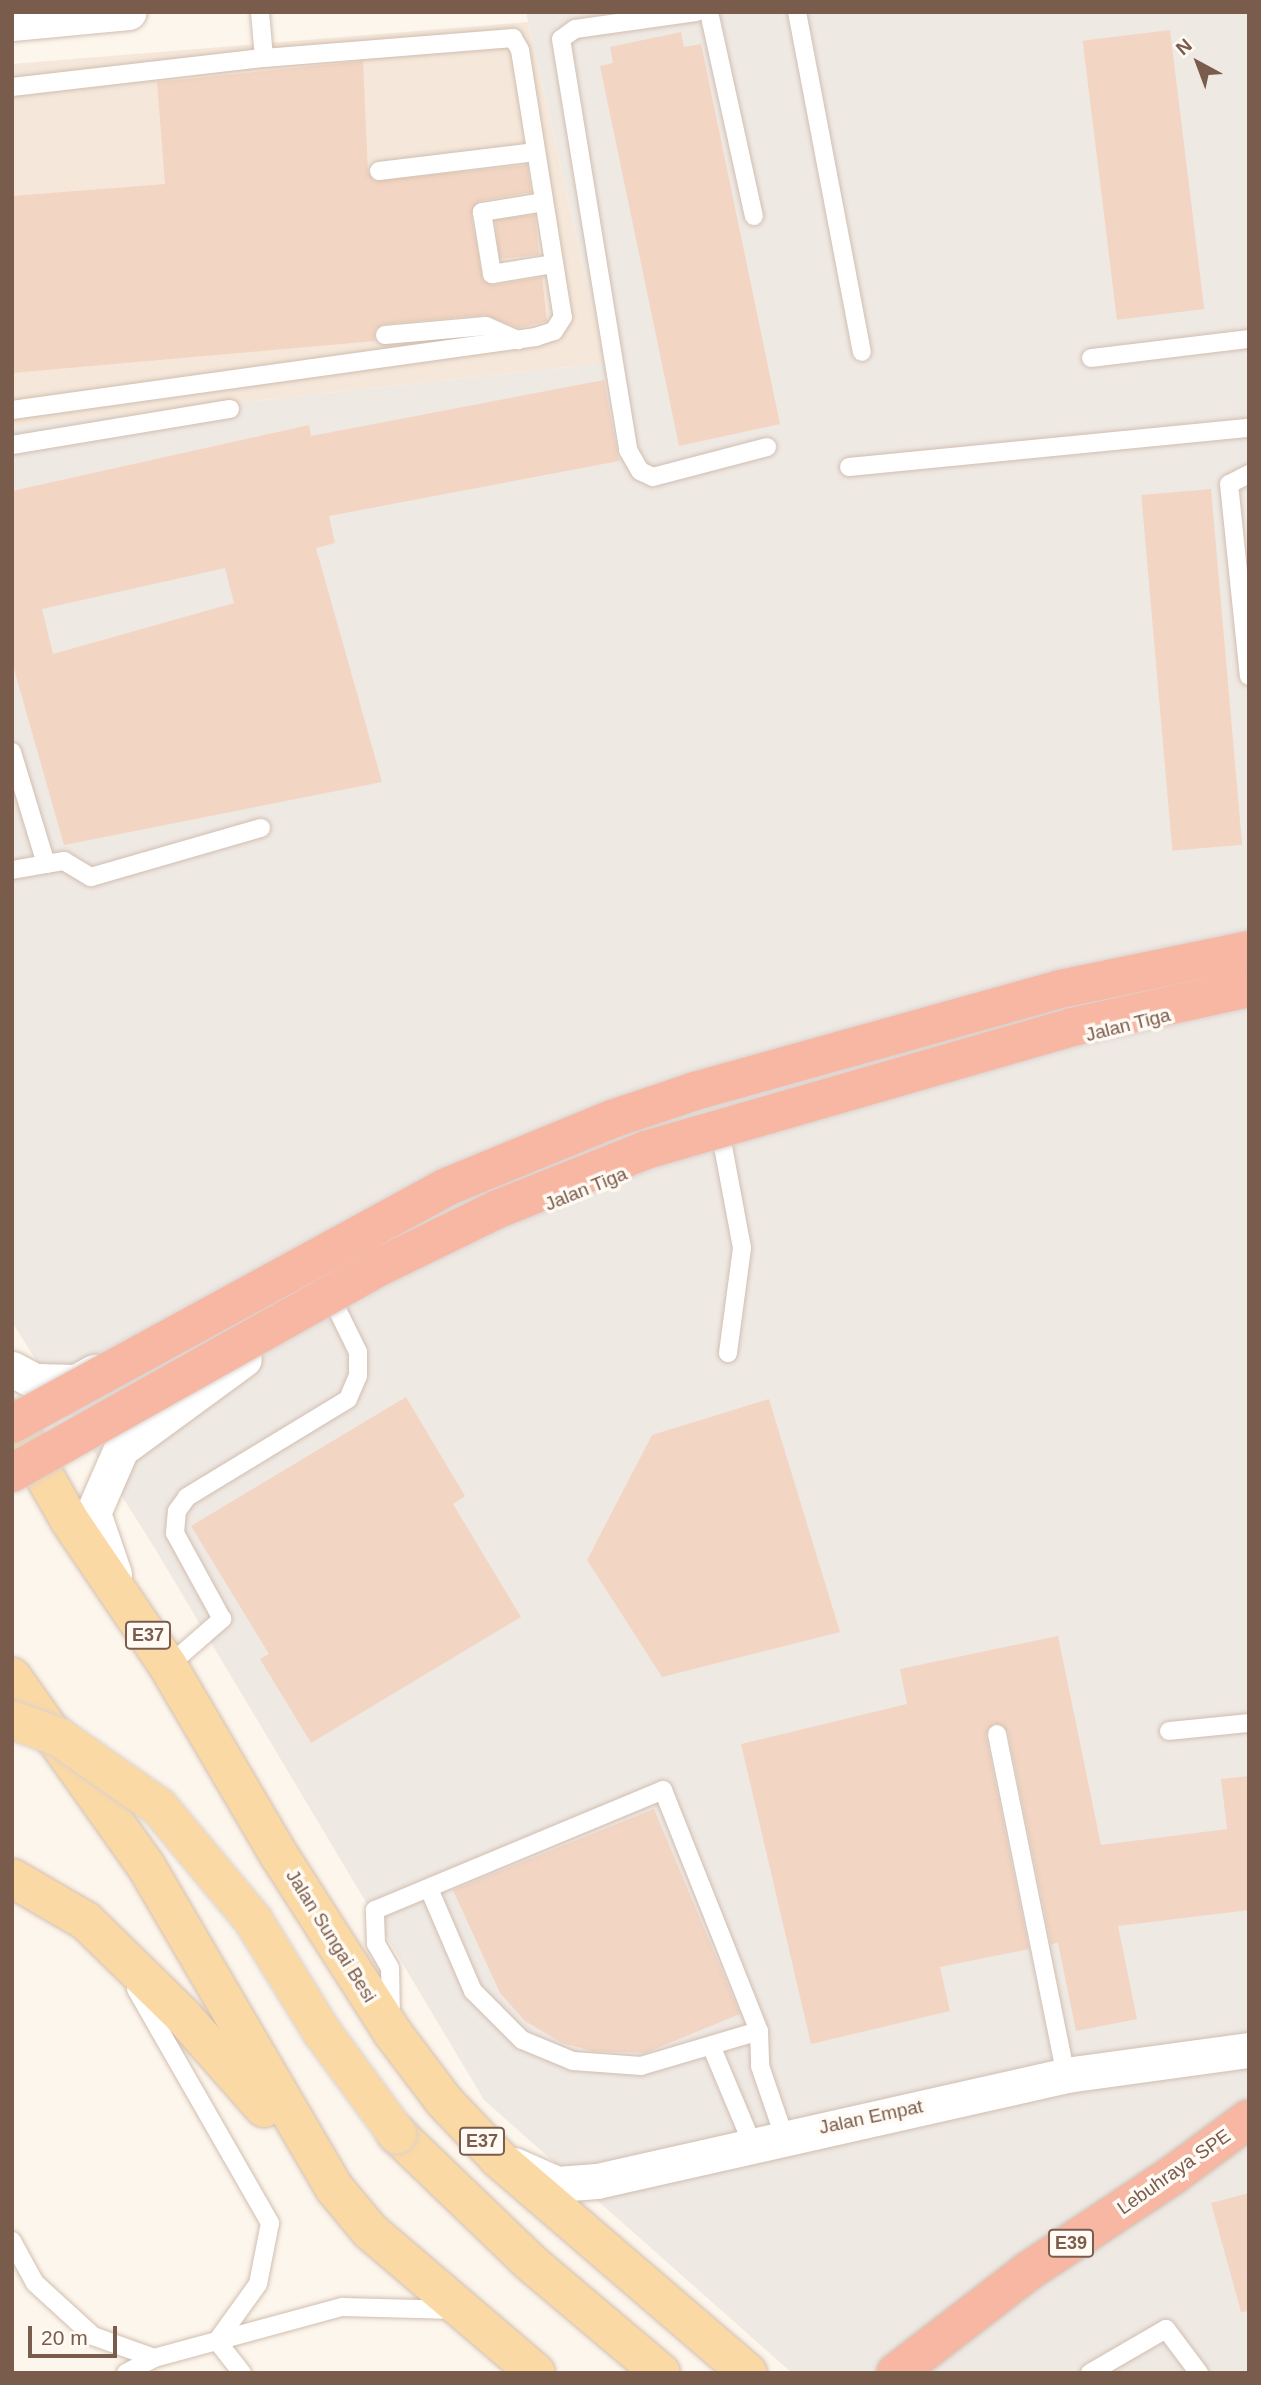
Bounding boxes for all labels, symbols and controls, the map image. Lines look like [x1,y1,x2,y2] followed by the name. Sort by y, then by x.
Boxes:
[1163,28,1233,98] north arrow
[1172,34,1196,59] text: N
[1083,1003,1173,1047] street label: Jalan Tiga
[541,1162,631,1216] street label: Jalan Tiga
[124,1620,172,1650] road number: E37
[281,1865,381,2007] street label: Jalan Sungai Besi
[817,2095,925,2139] street label: Jalan Empat
[1113,2124,1235,2220] street label: Lebuhraya SPE
[458,2126,506,2155] road number: E37
[1046,2228,1096,2258] road number: E39
[32,2312,121,2356] scale bar
[41,2326,88,2349] text: 20 m

